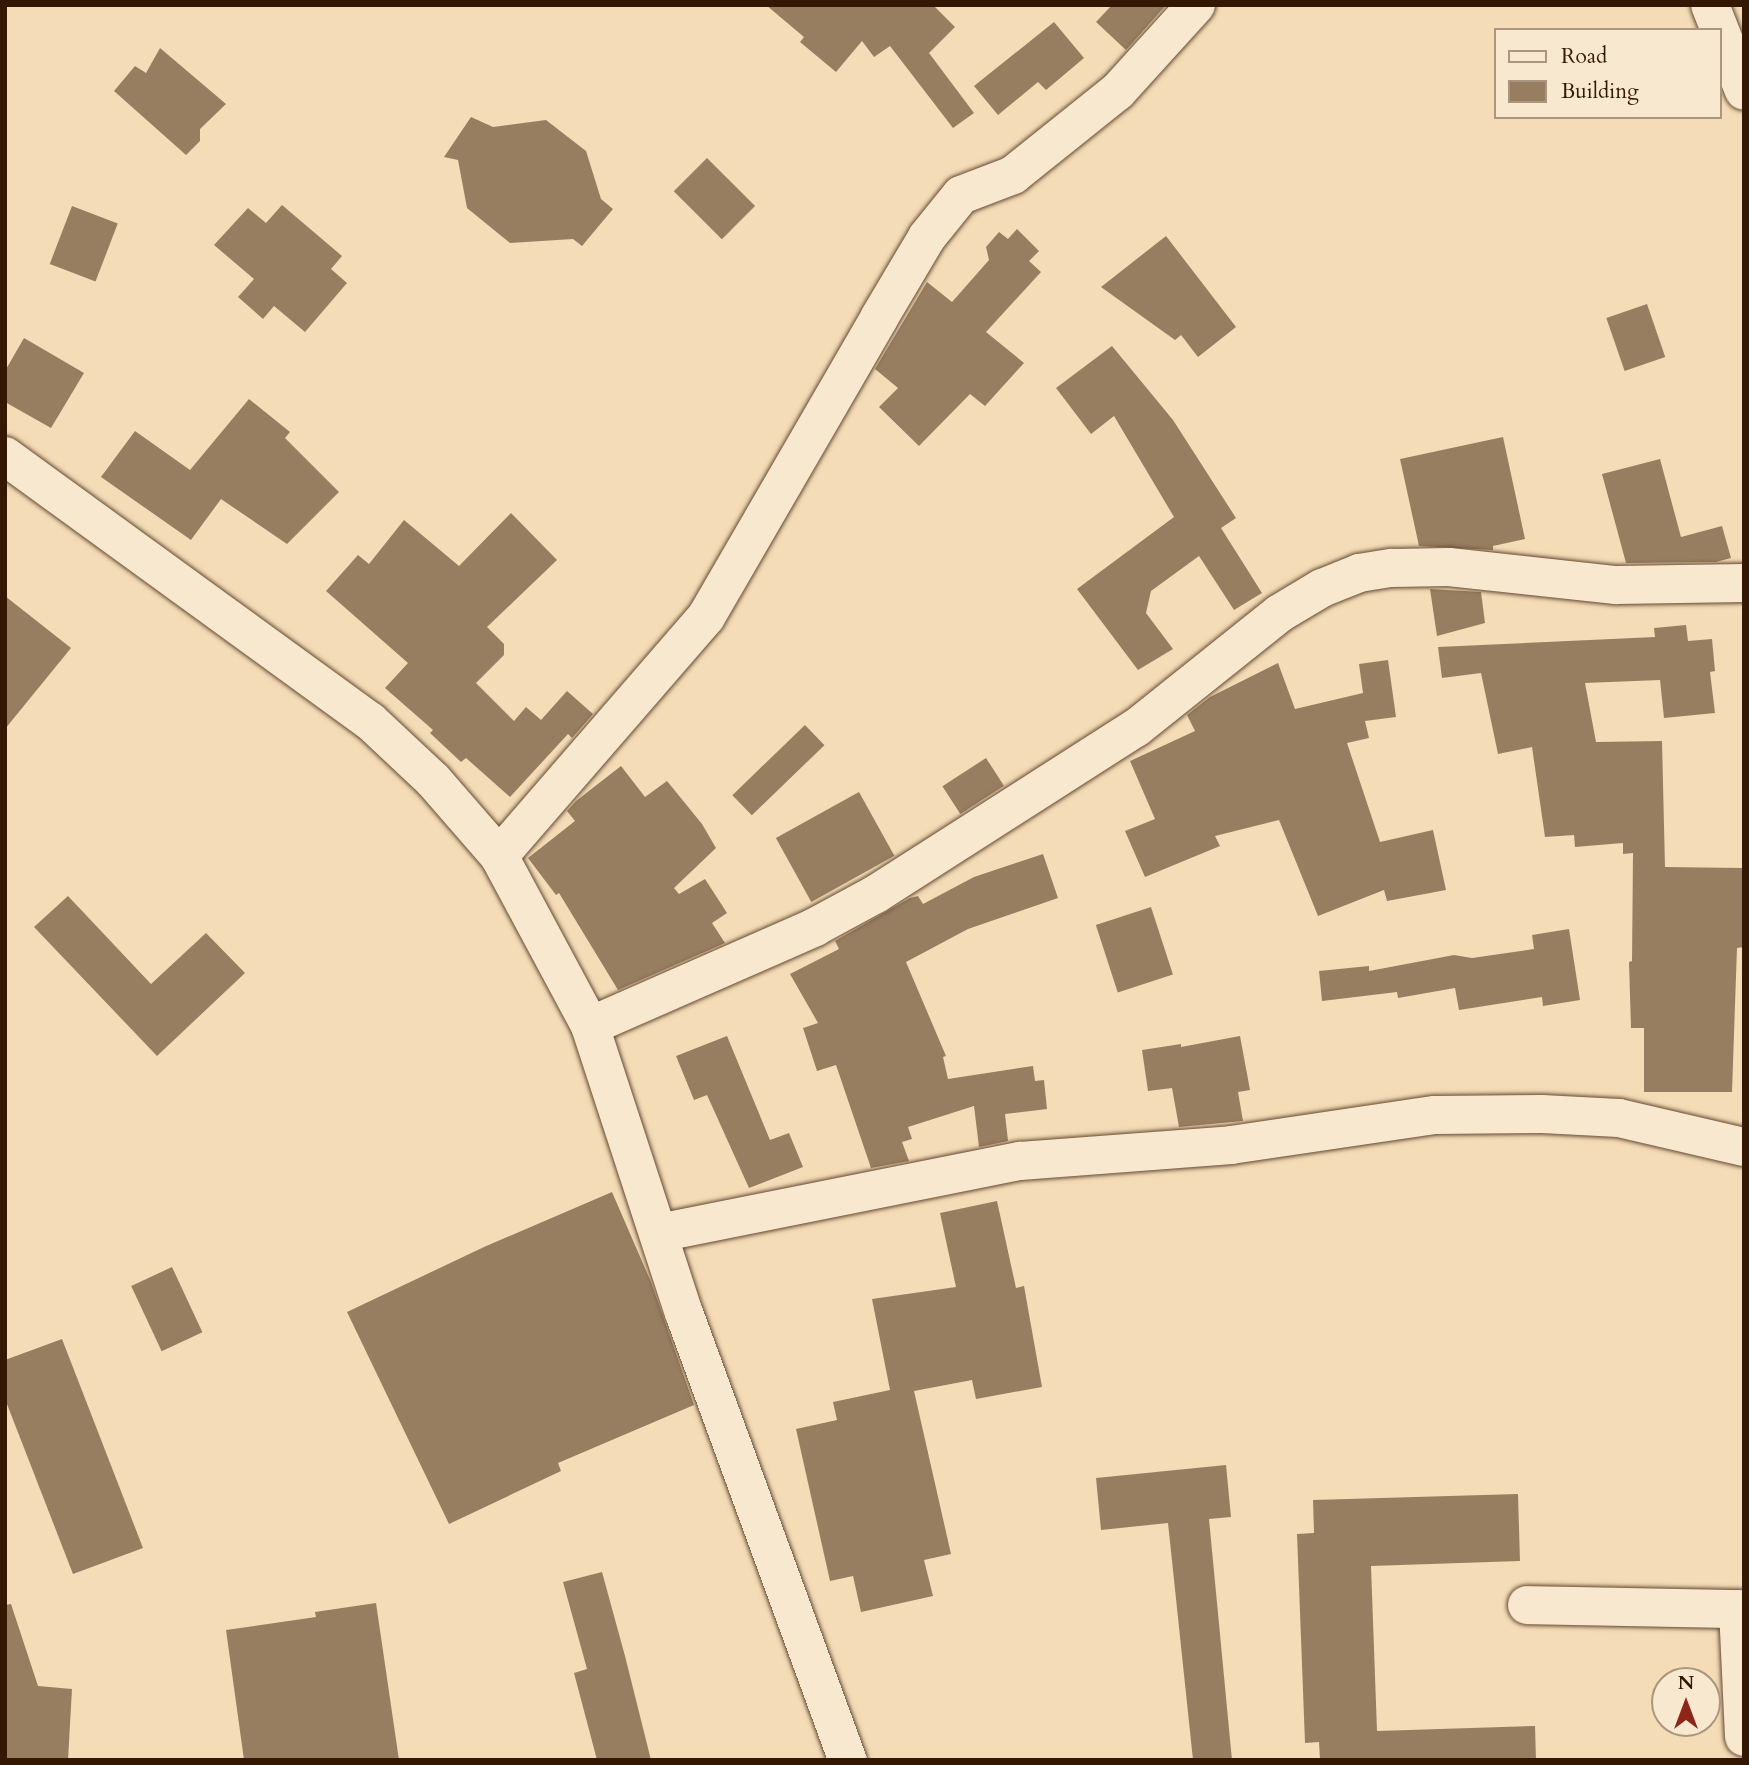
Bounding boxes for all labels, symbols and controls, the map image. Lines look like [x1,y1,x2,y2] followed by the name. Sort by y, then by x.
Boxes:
[1494,28,1721,119] legend
[1561,42,1607,71] text: Road
[1561,77,1639,106] text: Building
[1651,1667,1721,1737] north arrow
[1678,1670,1694,1696] text: N

